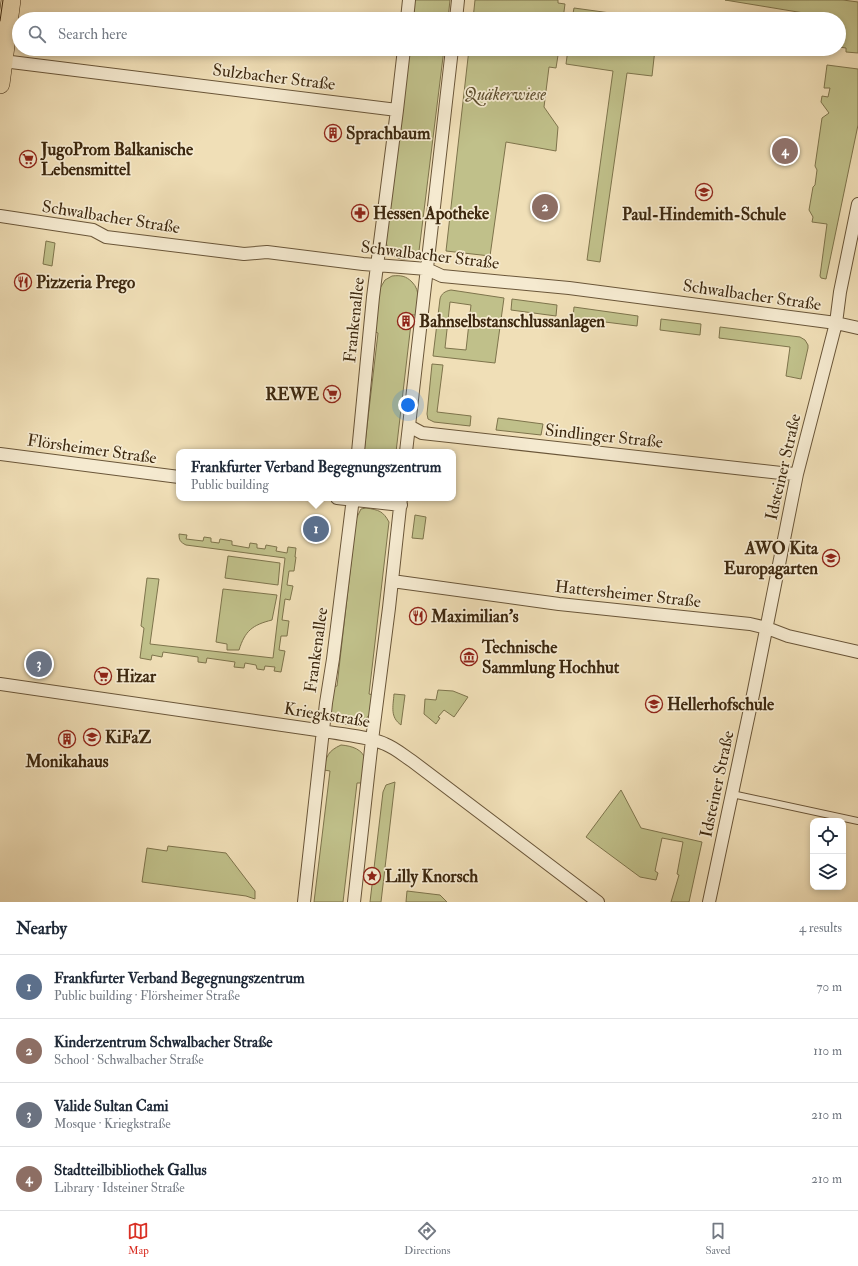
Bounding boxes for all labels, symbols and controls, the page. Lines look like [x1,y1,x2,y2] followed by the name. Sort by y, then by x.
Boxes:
[12,12,846,56] search box
[26,23,48,45] icon: search
[58,25,127,44] text: Search here
[211,59,337,95] street label: Sulzbacher Straße
[464,84,546,106] park label: Quäkerwiese
[323,123,343,143] building icon: Sprachbaum
[346,123,431,145] place label: Sprachbaum
[772,136,798,166] pin: 4
[40,139,194,180] place label: JugoProm Balkanische Lebensmittel
[18,149,38,169] supermarket icon: JugoProm Balkanische Lebensmittel
[694,182,714,202] school or university icon: Paul-Hindemith-Schule
[532,192,558,222] pin: 2
[41,196,181,238] street label: Schwalbacher Straße
[350,203,370,223] pharmacy icon: Hessen Apotheke
[373,203,490,225] place label: Hessen Apotheke
[622,204,787,225] place label: Paul-Hindemith-Schule
[360,236,500,274] street label: Schwalbacher Straße
[13,272,33,292] restaurant icon: Pizzeria Prego
[36,272,135,294] place label: Pizzeria Prego
[682,275,822,315] street label: Schwalbacher Straße
[339,276,369,364] street label: Frankenallee
[396,311,416,331] building icon: Bahnselbstanschlussanlagen
[419,311,605,333] place label: Bahnselbstanschlussanlagen
[265,384,320,405] place label: REWE
[322,384,342,404] supermarket icon: REWE
[398,395,418,415] your location
[761,412,805,522] street label: Idsteiner Straße
[544,419,664,453] street label: Sindlinger Straße
[26,430,158,468] street label: Flörsheimer Straße
[176,449,456,501] popup
[191,458,441,477] text: Frankfurter Verband Begegnungszentrum
[191,477,269,493] text: Public building
[303,514,329,544] pin: 1
[724,538,819,580] place label: AWO Kita Europagarten
[821,548,841,568] school or university icon: AWO Kita Europagarten
[554,576,702,612] street label: Hattersheimer Straße
[300,606,332,694] street label: Frankenallee
[408,606,428,626] restaurant icon: Maximilian's
[430,606,519,627] place label: Maximilian's
[481,637,620,679] place label: Technische Sammlung Hochhut
[459,647,479,667] museum icon: Technische Sammlung Hochhut
[26,649,52,679] pin: 3
[93,666,113,686] supermarket icon: Hizar
[116,666,157,687] place label: Hizar
[644,694,664,714] school or university icon: Hellerhofschule
[667,694,775,715] place label: Hellerhofschule
[282,698,372,732] street label: Kriegkstraße
[82,727,102,747] school or university icon: KiFaZ
[105,727,152,748] place label: KiFaZ
[57,729,77,749] building icon: Monikahaus
[695,729,739,839] street label: Idsteiner Straße
[24,751,109,772] place label: Monikahaus
[810,818,846,890] map controls
[810,818,846,854] button: locate
[810,854,846,890] button: layers
[362,866,382,886] place icon: Lilly Knorsch
[385,866,478,888] place label: Lilly Knorsch
[16,918,67,939] text: Nearby
[799,920,842,936] text: 4 results
[54,969,305,988] text: Frankfurter Verband Begegnungszentrum
[27,979,31,995] text: 1
[817,979,842,995] text: 70 m
[54,988,240,1004] text: Public building · Flörsheimer Straße
[54,1033,273,1052] text: Kinderzentrum Schwalbacher Straße
[26,1043,32,1059] text: 2
[813,1043,842,1059] text: 110 m
[54,1052,204,1068] text: School · Schwalbacher Straße
[54,1097,169,1116] text: Valide Sultan Cami
[27,1107,32,1123] text: 3
[811,1107,842,1123] text: 210 m
[54,1116,171,1132] text: Mosque · Kriegkstraße
[54,1161,207,1180] text: Stadtteilbibliothek Gallus
[25,1171,33,1187] text: 4
[811,1171,842,1187] text: 210 m
[54,1180,185,1196] text: Library · Idsteiner Straße
[127,1220,149,1257] tab: Map
[404,1220,451,1257] tab: Directions
[705,1220,731,1257] tab: Saved

